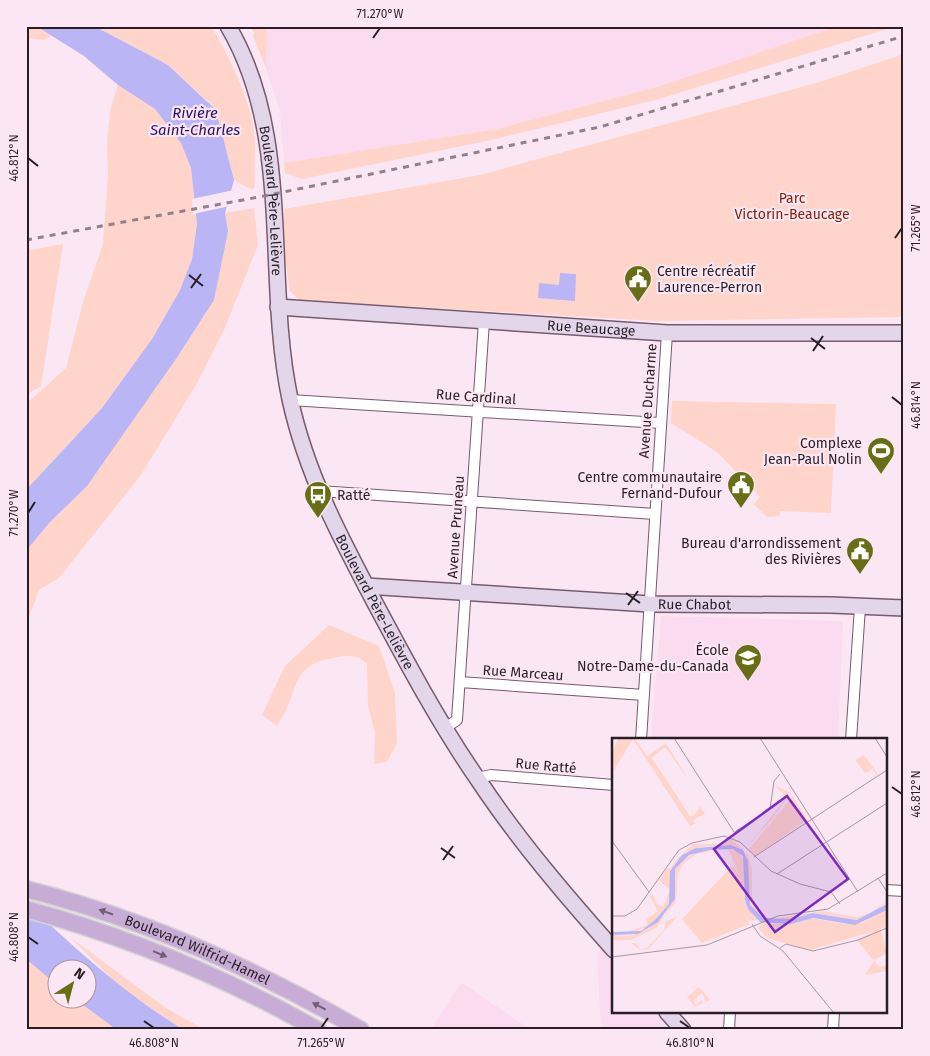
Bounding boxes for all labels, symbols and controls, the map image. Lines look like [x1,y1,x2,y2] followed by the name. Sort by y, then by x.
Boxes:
[356,7,404,21] text: 71.270°W
[149,104,240,139] water label: Rivière Saint-Charles
[256,124,286,276] street label: Boulevard Père-Lelièvre
[7,134,21,182] text: 46.812°N
[734,190,850,223] park label: Parc Victorin-Beaucage
[909,204,923,252] text: 71.265°W
[657,263,762,296] place label: Centre récréatif Laurence-Perron
[623,264,653,303] public building icon: Centre récréatif Laurence-Perron
[547,317,636,339] street label: Rue Beaucage
[636,343,660,459] street label: Avenue Ducharme
[909,381,923,429] text: 46.814°N
[435,386,517,408] street label: Rue Cardinal
[764,435,862,468] place label: Complexe Jean-Paul Nolin
[866,436,896,475] sports icon: Complexe Jean-Paul Nolin
[577,469,723,502] place label: Centre communautaire Fernand-Dufour
[726,470,756,509] public building icon: Centre communautaire Fernand-Dufour
[444,475,468,579] street label: Avenue Pruneau
[303,480,333,519] bus stop icon: Ratté
[337,487,370,504] place label: Ratté
[7,489,21,537] text: 71.270°W
[332,531,418,672] street label: Boulevard Père-Lelièvre
[681,535,842,568] place label: Bureau d'arrondissement des Rivières
[845,536,875,575] public building icon: Bureau d'arrondissement des Rivières
[658,596,732,613] street label: Rue Chabot
[577,641,729,675] place label: École Notre-Dame-du-Canada
[733,643,763,682] school or university icon: École Notre-Dame-du-Canada
[482,662,564,684] street label: Rue Marceau
[612,738,888,1014] inset map
[515,755,577,777] street label: Rue Ratté
[909,770,923,818] text: 46.812°N
[98,908,113,916] one-way arrow
[122,911,273,988] street label: Boulevard Wilfrid-Hamel
[7,912,21,962] text: 46.808°N
[152,951,167,958] one-way arrow
[48,958,98,1008] north arrow
[71,964,88,983] text: N
[311,1002,326,1010] one-way arrow
[129,1036,179,1050] text: 46.808°N
[297,1036,345,1050] text: 71.265°W
[666,1036,714,1050] text: 46.810°N

